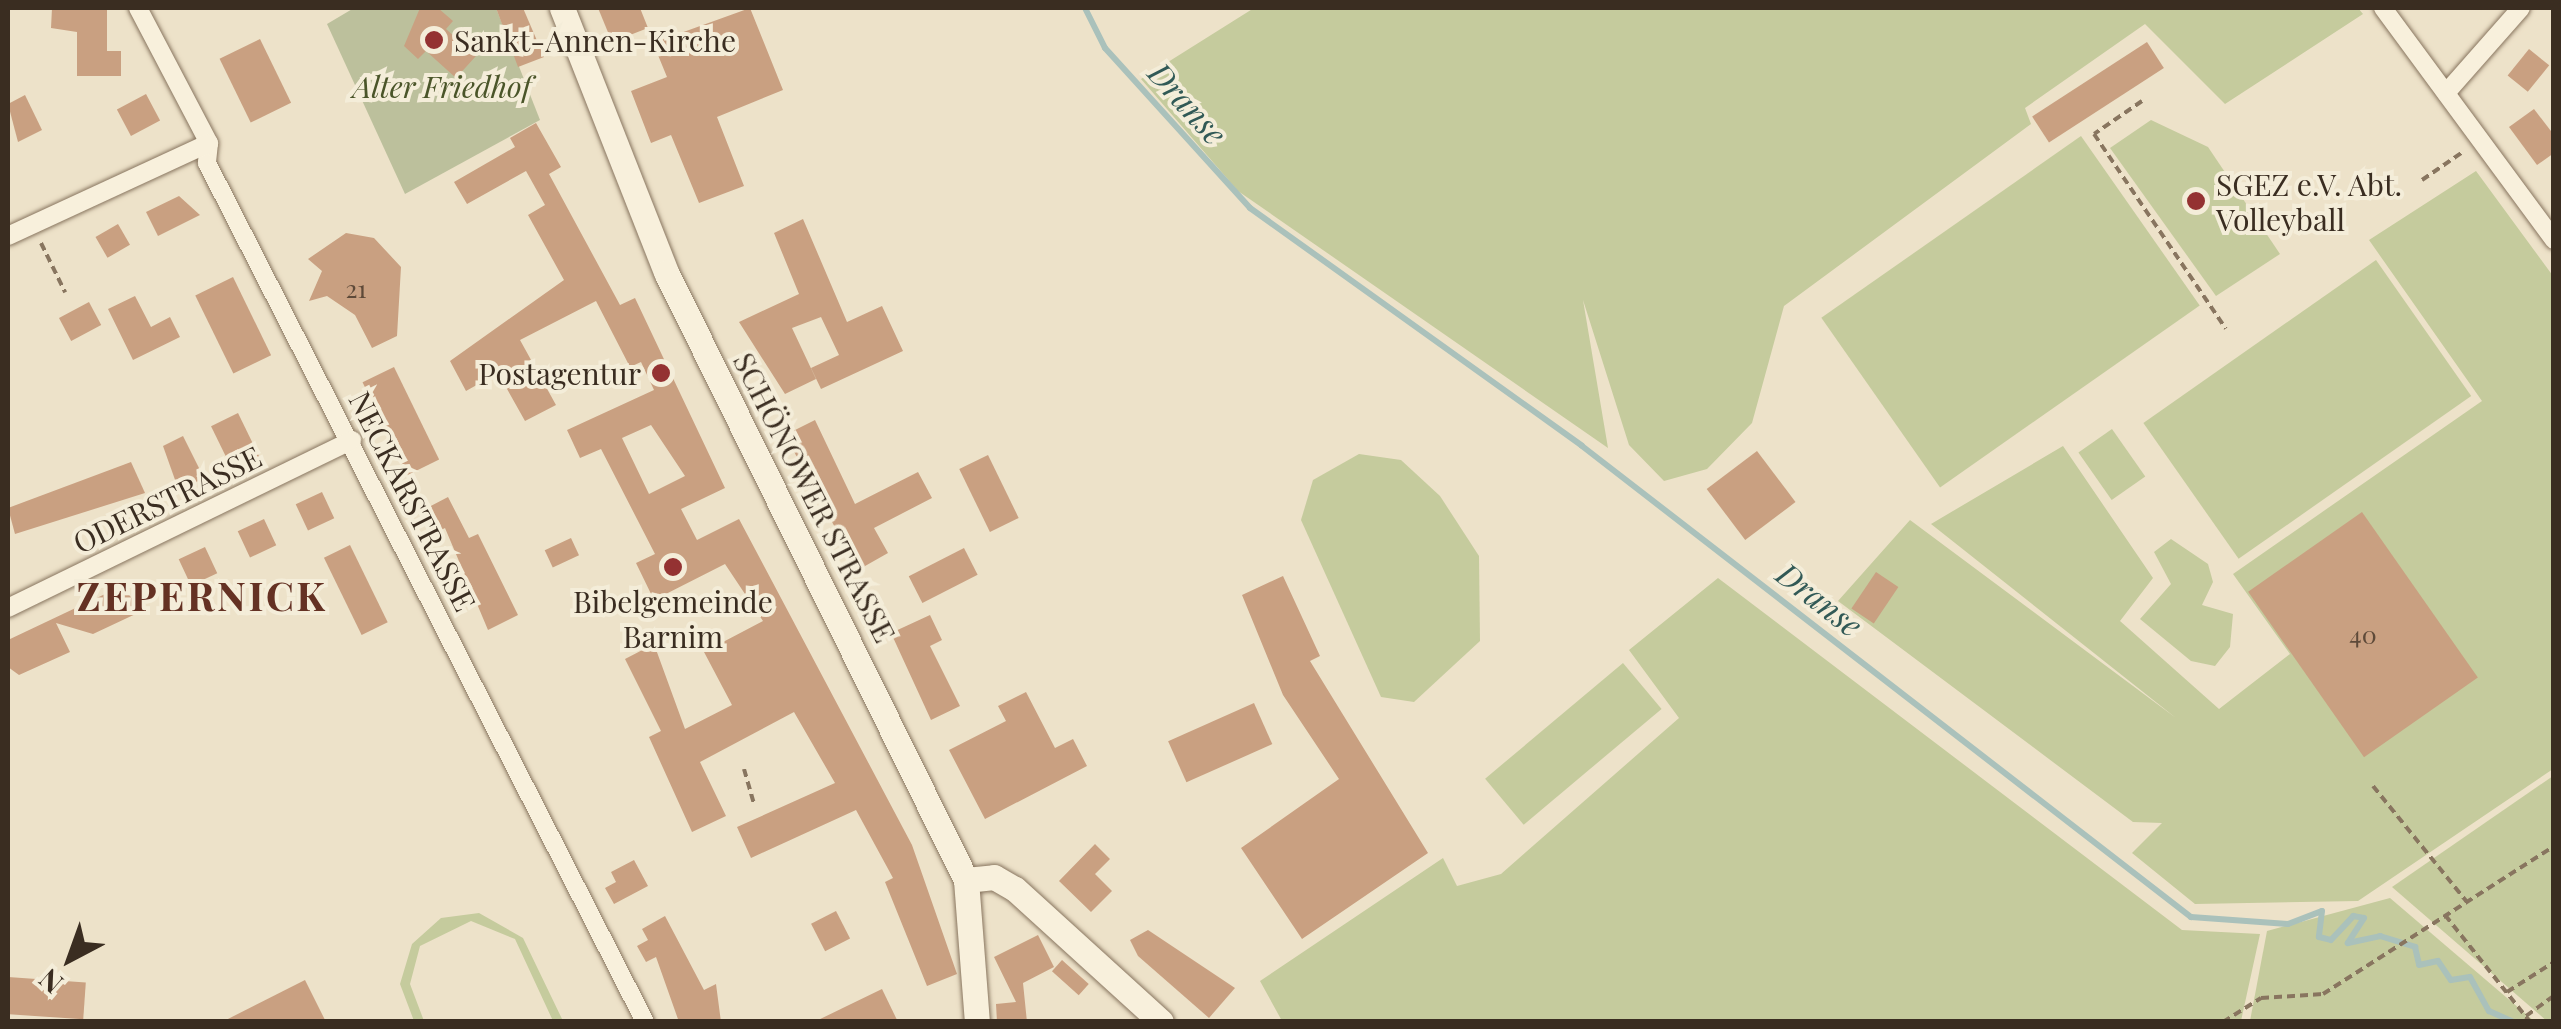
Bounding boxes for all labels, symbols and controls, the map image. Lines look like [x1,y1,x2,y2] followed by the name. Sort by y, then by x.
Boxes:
[454,22,736,58] place label: Sankt-Annen-Kirche
[423,29,445,51] marker: Sankt-Annen-Kirche
[1141,54,1235,152] water label: Dranse
[353,68,531,104] park label: Alter Friedhof
[2216,166,2403,236] place label: SGEZ e.V. Abt. Volleyball
[2185,190,2207,212] marker: SGEZ e.V. Abt. Volleyball
[345,273,367,303] house number: 21
[726,346,904,648] street label: SCHÖNOWER STRASSE
[478,355,641,391] place label: Postagentur
[650,362,672,384] marker: Postagentur
[342,385,484,617] street label: NECKARSTRASSE
[67,438,267,560] street label: ODERSTRASSE
[1770,554,1870,644] water label: Dranse
[662,556,684,578] marker: Bibelgemeinde Barnim
[77,571,327,619] district label: ZEPERNICK
[573,583,773,654] place label: Bibelgemeinde Barnim
[2349,619,2377,649] house number: 40
[20,909,120,1009] north arrow
[30,961,70,1003] text: N

